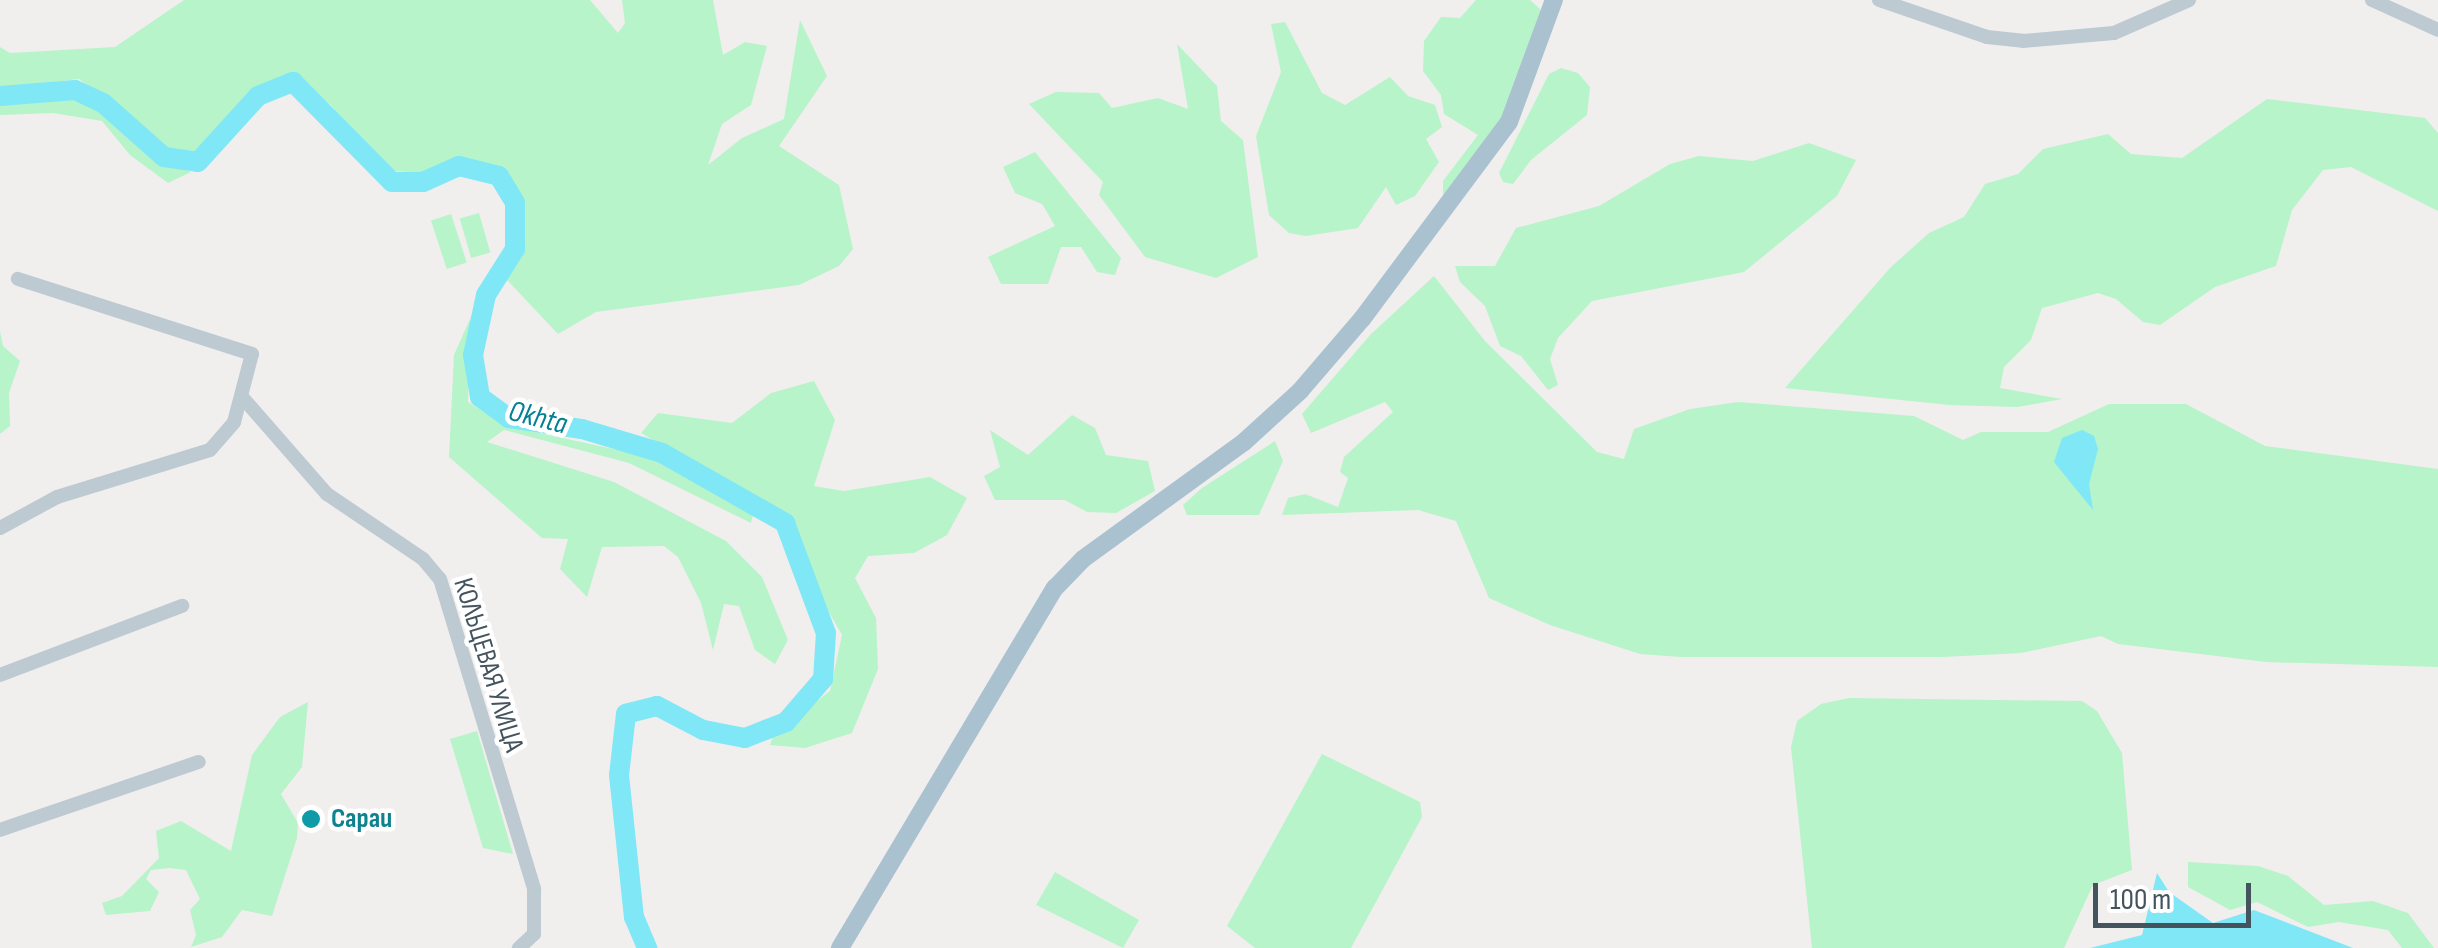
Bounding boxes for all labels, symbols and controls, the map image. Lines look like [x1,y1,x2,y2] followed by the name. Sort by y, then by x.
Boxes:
[505,393,571,443] water label: Okhta
[446,574,530,756] street label: КОЛЬЦЕВАЯ УЛИЦА
[331,802,392,836] place label: Сараи
[300,808,322,830] marker: Сараи
[2098,863,2256,925] scale bar
[2110,882,2171,918] text: 100 m

